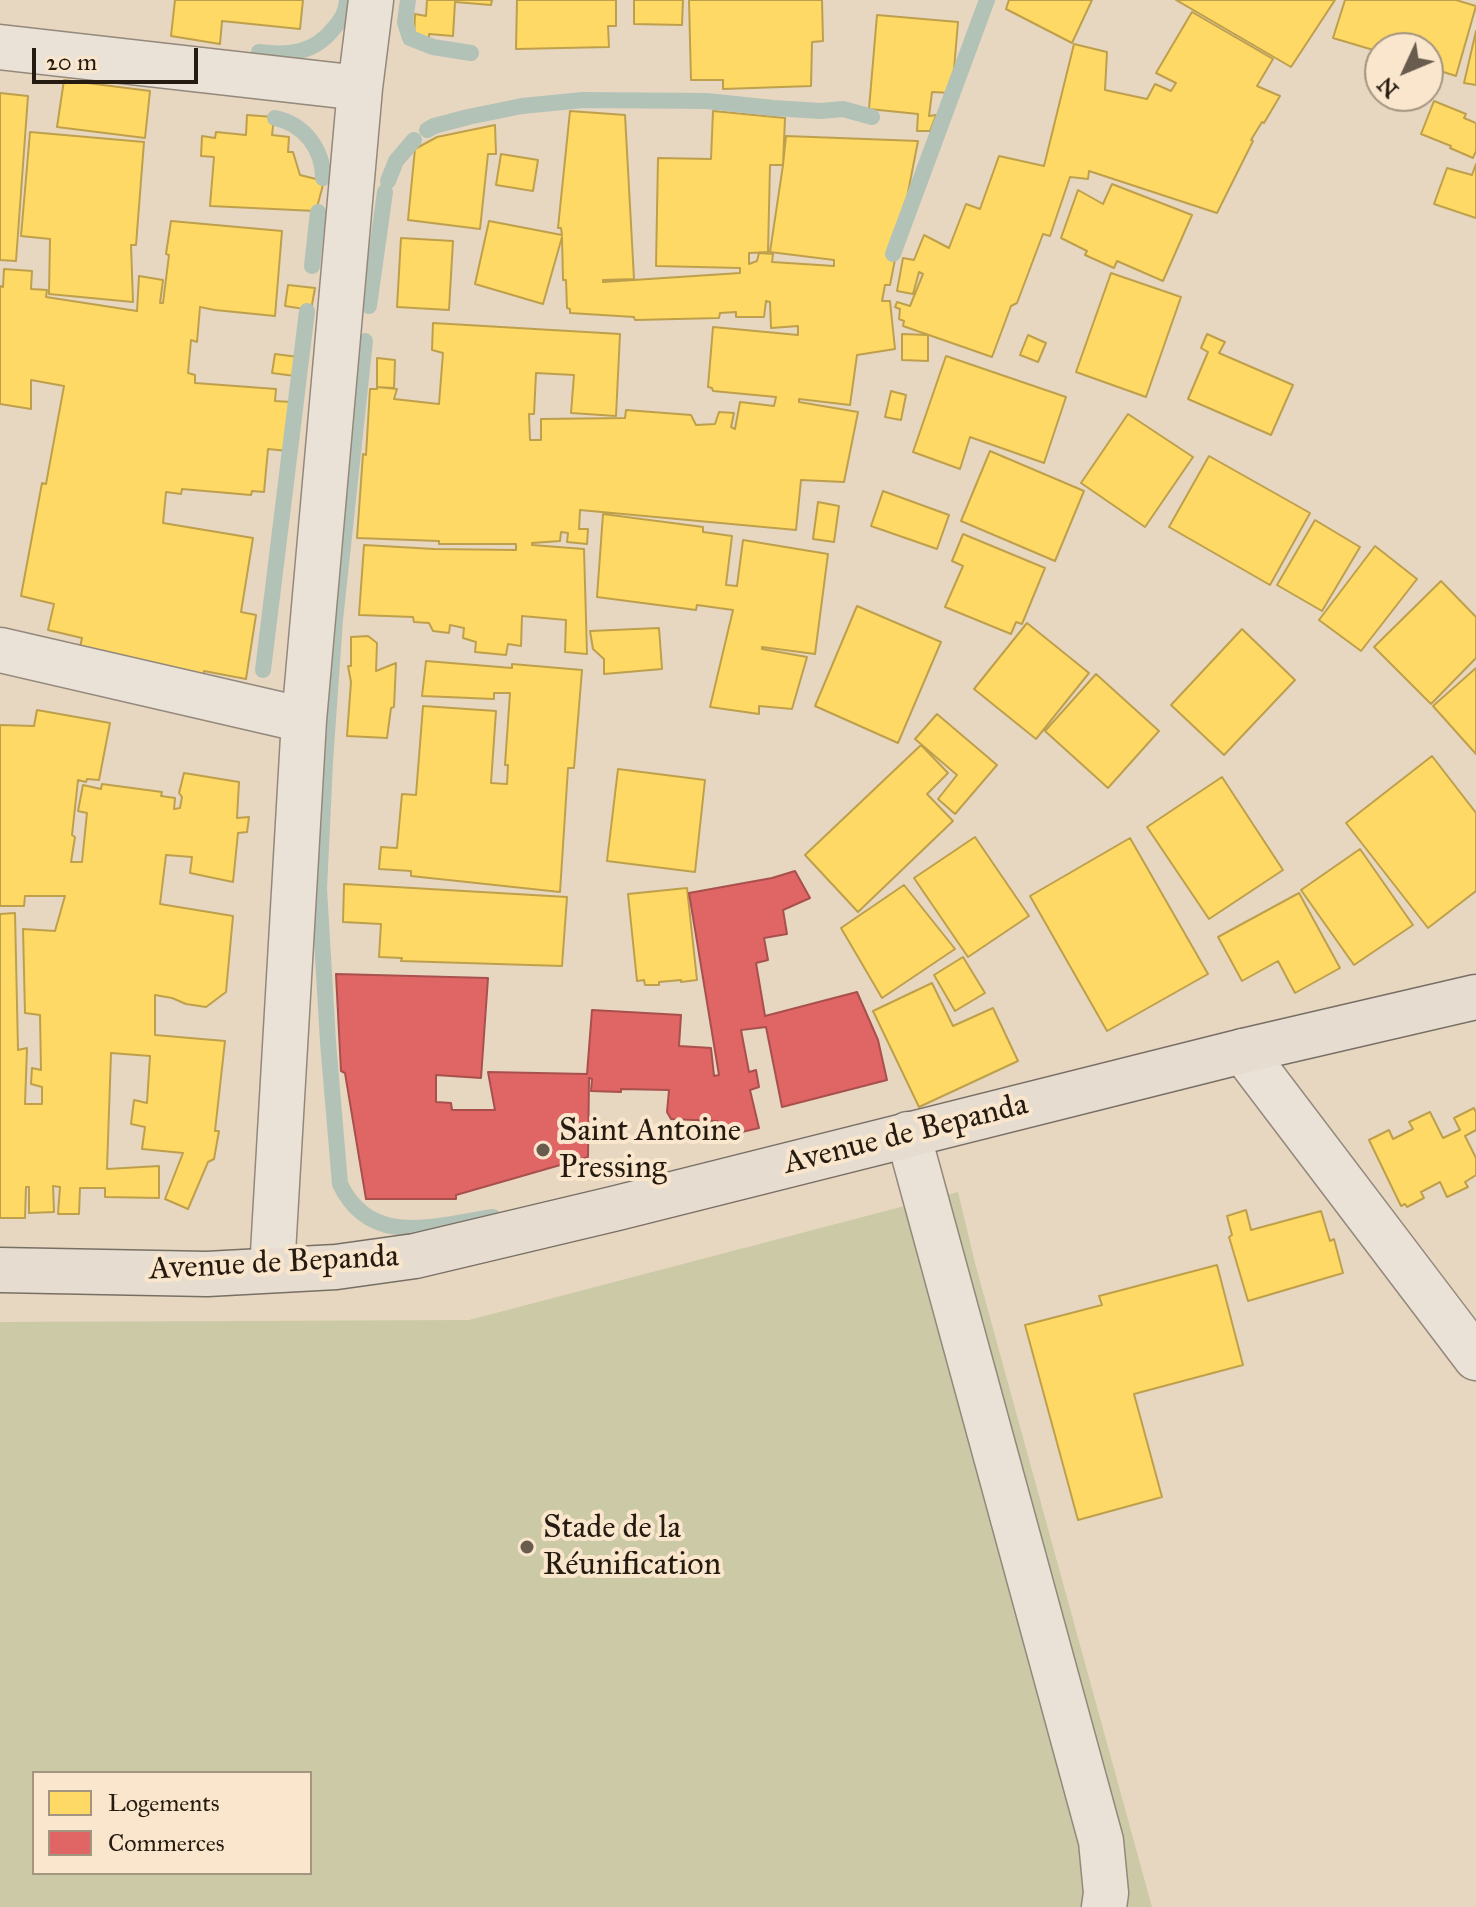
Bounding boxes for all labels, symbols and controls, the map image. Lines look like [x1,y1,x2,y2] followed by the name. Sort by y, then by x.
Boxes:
[36,32,202,82] scale bar
[1364,32,1444,112] north arrow
[46,47,97,77] text: 20 m
[1372,72,1404,104] text: N
[780,1086,1032,1184] street label: Avenue de Bepanda
[559,1113,741,1188] place label: Saint Antoine Pressing
[534,1141,552,1159] marker: Saint Antoine Pressing
[148,1238,400,1290] street label: Avenue de Bepanda
[543,1510,721,1585] place label: Stade de la Réunification
[518,1538,536,1556] marker: Stade de la Réunification
[32,1771,312,1875] legend
[108,1788,219,1818] text: Logements
[108,1828,225,1858] text: Commerces

